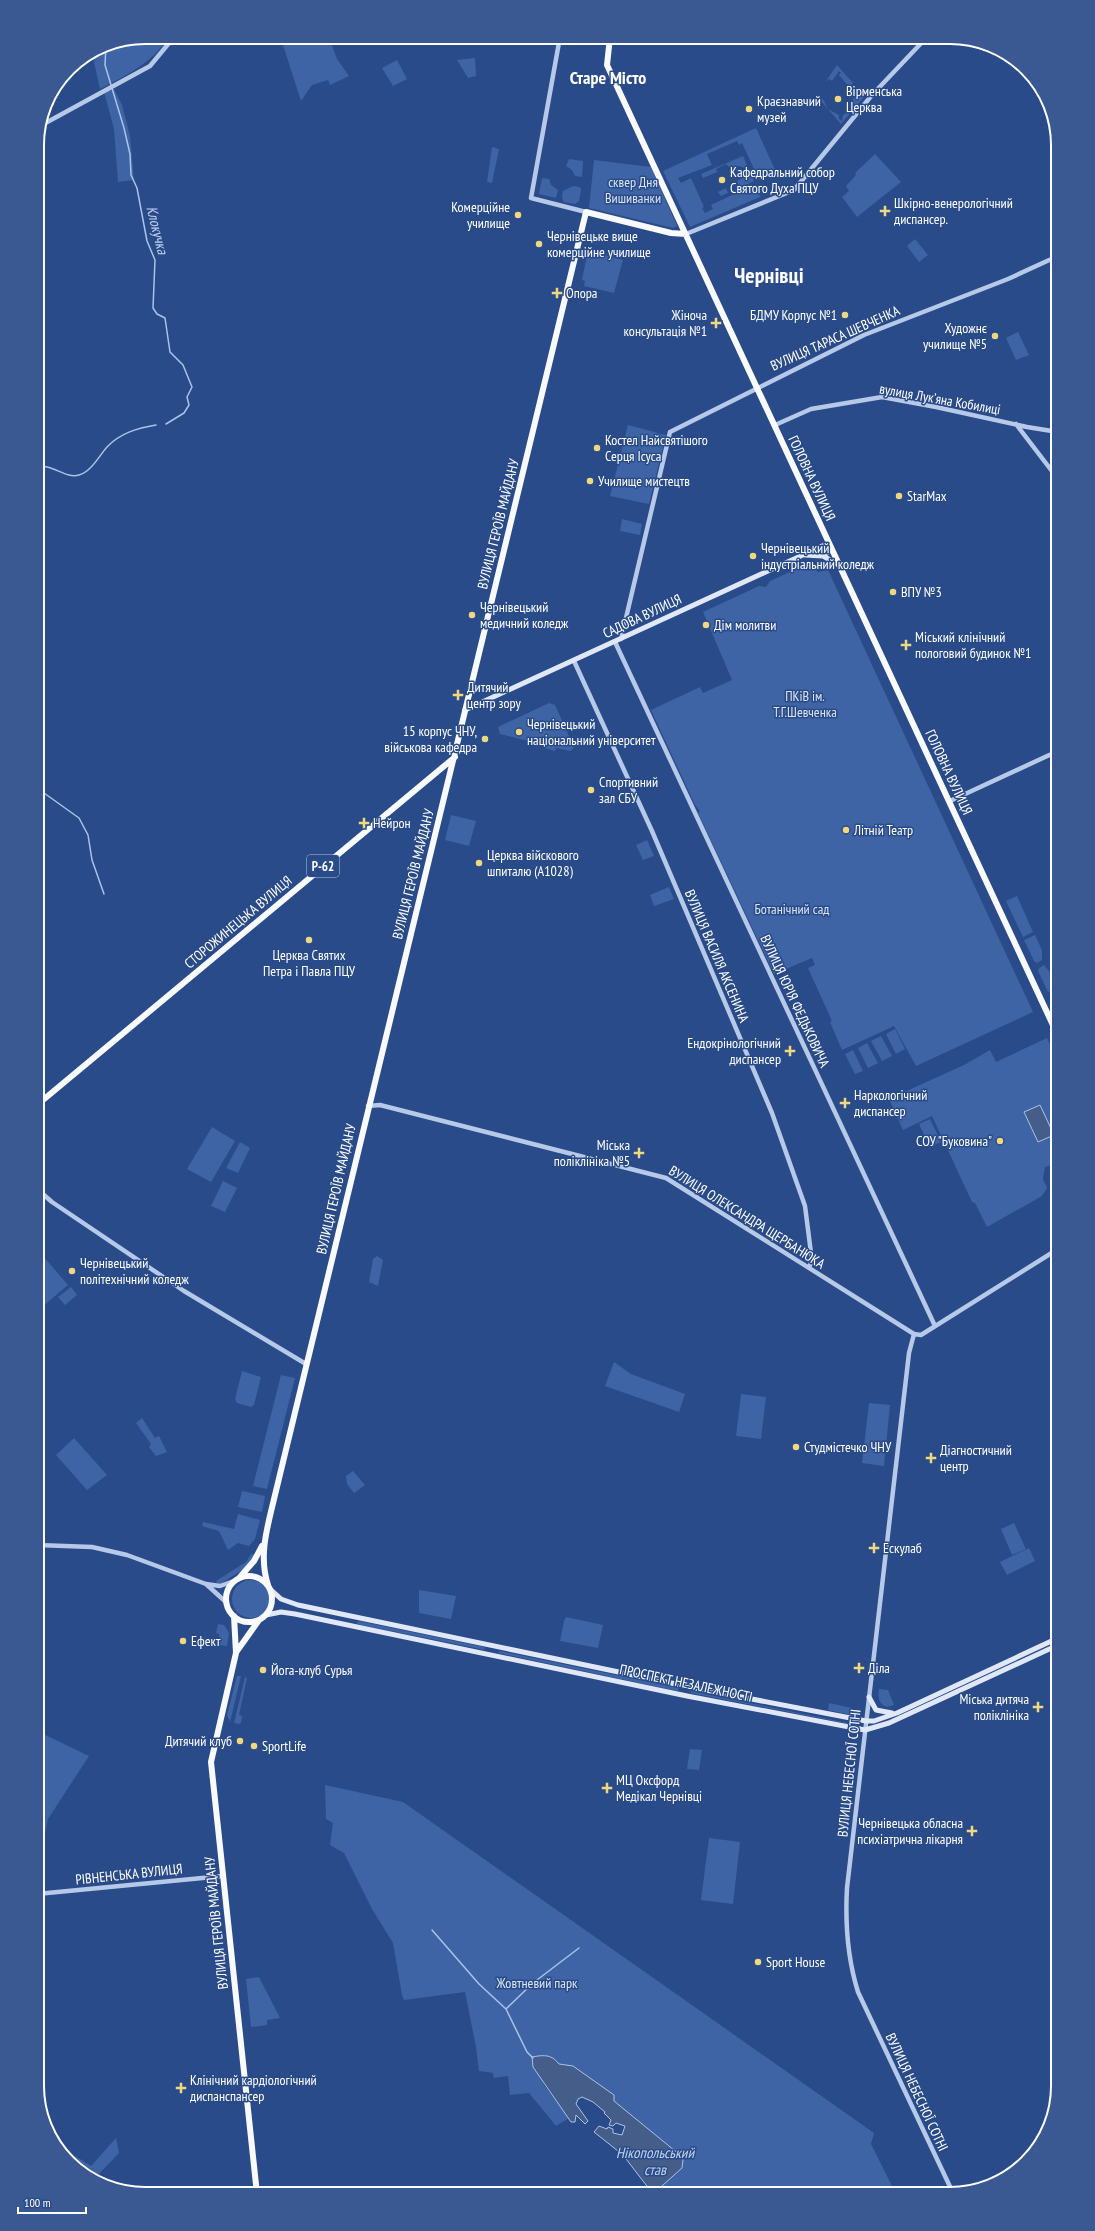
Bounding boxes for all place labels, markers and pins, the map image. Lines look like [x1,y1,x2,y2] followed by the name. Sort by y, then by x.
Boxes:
[846,82,902,116] place label: Вірменська Церква
[757,92,821,126] place label: Краєзнавчий музей
[833,94,843,104] marker: Вірменська Церква
[744,104,754,114] marker: Краєзнавчий музей
[730,163,835,197] place label: Кафедральний собор Святого Духа ПЦУ
[717,175,727,185] marker: Кафедральний собор Святого Духа ПЦУ
[894,194,1013,228] place label: Шкірно-венерологічний диспансер.
[451,198,510,232] place label: Комерційне училище
[879,205,891,217] marker: Шкірно-венерологічний диспансер.
[513,210,523,220] marker: Комерційне училище
[547,227,651,261] place label: Чернівецьке вище комерційне училище
[534,239,544,249] marker: Чернівецьке вище комерційне училище
[566,284,597,302] place label: Опора
[551,287,563,299] marker: Опора
[624,306,707,340] place label: Жіноча консультація №1
[750,306,837,324] place label: БДМУ Корпус №1
[840,310,850,320] marker: БДМУ Корпус №1
[710,317,722,329] marker: Жіноча консультація №1
[923,319,987,353] place label: Художнє училище №5
[990,331,1000,341] marker: Художнє училище №5
[605,431,708,465] place label: Костел Найсвятішого Серця Ісуса
[592,443,602,453] marker: Костел Найсвятішого Серця Ісуса
[598,472,690,490] place label: Училище мистецтв
[585,476,595,486] marker: Училище мистецтв
[907,487,947,505] place label: StarMax
[894,491,904,501] marker: StarMax
[761,539,875,573] place label: Чернівецький індустріальний коледж
[748,551,758,561] marker: Чернівецький індустріальний коледж
[901,583,942,601] place label: ВПУ №3
[888,587,898,597] marker: ВПУ №3
[480,598,569,632] place label: Чернівецький медичний коледж
[467,610,477,620] marker: Чернівецький медичний коледж
[714,616,776,634] place label: Дім молитви
[701,620,711,630] marker: Дім молитви
[915,628,1031,662] place label: Міський клінічний пологовий будинок №1
[900,639,912,651] marker: Міський клінічний пологовий будинок №1
[467,678,521,712] place label: Дитячий центр зору
[452,689,464,701] marker: Дитячий центр зору
[527,715,656,749] place label: Чернівецький національний університет
[384,722,477,756] place label: 15 корпус ЧНУ, військова кафедра
[514,727,524,737] marker: Чернівецький національний університет
[480,734,490,744] marker: 15 корпус ЧНУ, військова кафедра
[599,773,658,807] place label: Спортивний зал СБУ
[586,785,596,795] marker: Спортивний зал СБУ
[373,814,411,832] place label: Нейрон
[358,817,370,829] marker: Нейрон
[853,821,913,839] place label: Літній Театр
[841,825,851,835] marker: Літній Театр
[487,846,579,880] place label: Церква війскового шпиталю (А1028)
[474,858,484,868] marker: Церква війскового шпиталю (А1028)
[304,935,314,945] marker: Церква Святих Петра і Павла ПЦУ
[263,946,356,980] place label: Церква Святих Петра і Павла ПЦУ
[687,1034,781,1068] place label: Ендокрінологічний диспансер
[784,1045,796,1057] marker: Ендокрінологічний диспансер
[854,1086,927,1120] place label: Наркологічний диспансер
[839,1097,851,1109] marker: Наркологічний диспансер
[916,1132,992,1150] place label: СОУ "Буковина"
[554,1136,630,1170] place label: Міська поліклініка №5
[995,1136,1005,1146] marker: СОУ "Буковина"
[633,1147,645,1159] marker: Міська поліклініка №5
[80,1254,189,1288] place label: Чернівецький політехнічний коледж
[67,1266,77,1276] marker: Чернівецький політехнічний коледж
[804,1438,892,1456] place label: Студмістечко ЧНУ
[940,1441,1012,1475] place label: Діагностичний центр
[791,1442,801,1452] marker: Студмістечко ЧНУ
[925,1452,937,1464] marker: Діагностичний центр
[883,1539,922,1557] place label: Ескулаб
[868,1542,880,1554] marker: Ескулаб
[191,1632,221,1650] place label: Ефект
[178,1636,188,1646] marker: Ефект
[868,1659,890,1677] place label: Діла
[271,1661,352,1679] place label: Йога-клуб Сурья
[853,1662,865,1674] marker: Діла
[258,1665,268,1675] marker: Йога-клуб Сурья
[959,1690,1029,1724] place label: Міська дитяча поліклініка
[1032,1701,1044,1713] marker: Міська дитяча поліклініка
[165,1732,232,1750] place label: Дитячий клуб
[235,1736,245,1746] marker: Дитячий клуб
[262,1737,306,1755] place label: SportLife
[249,1741,259,1751] marker: SportLife
[616,1771,702,1805] place label: МЦ Оксфорд Медікал Чернівці
[601,1782,613,1794] marker: МЦ Оксфорд Медікал Чернівці
[857,1814,963,1848] place label: Чернівецька обласна психіатрична лікарня
[966,1825,978,1837] marker: Чернівецька обласна психіатрична лікарня
[766,1953,825,1971] place label: Sport House
[753,1957,763,1967] marker: Sport House
[190,2071,317,2105] place label: Клінічний кардіологічний диспанспансер
[175,2082,187,2094] marker: Клінічний кардіологічний диспанспансер

